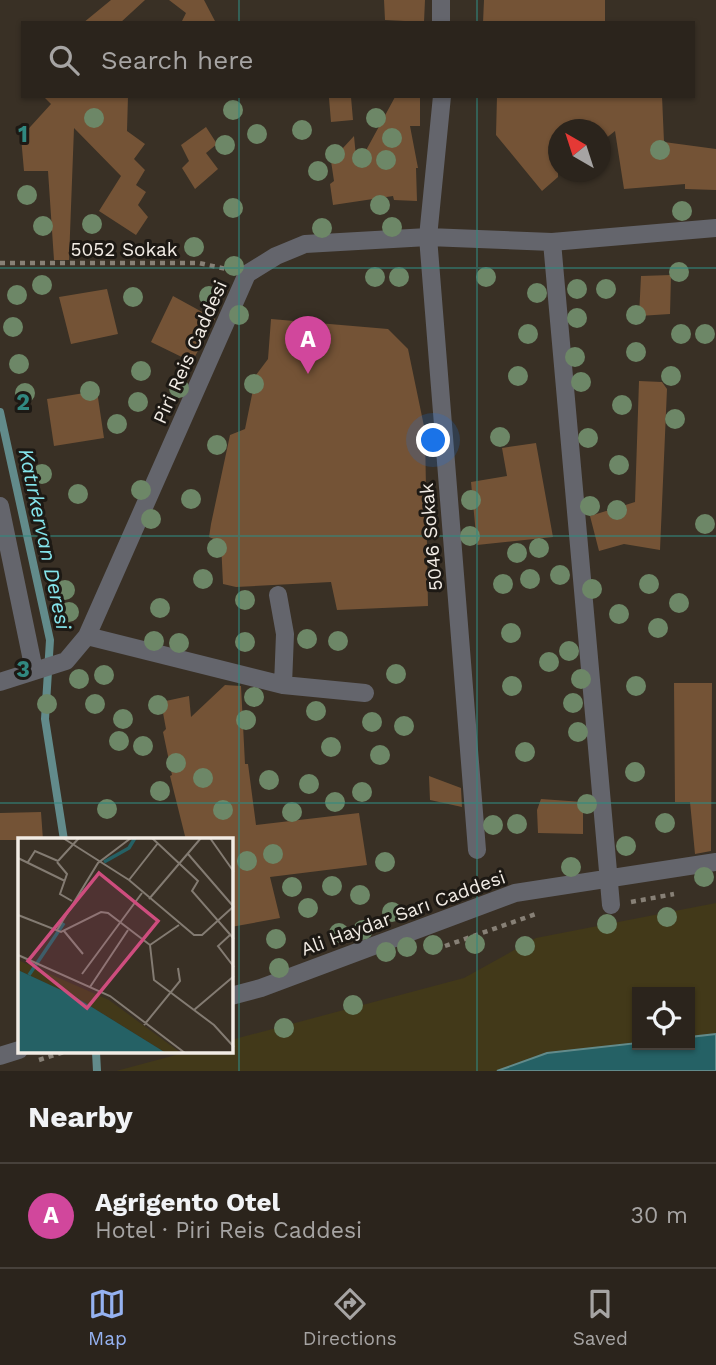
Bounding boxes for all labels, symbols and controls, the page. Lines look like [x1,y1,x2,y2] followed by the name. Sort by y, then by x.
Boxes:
[21,21,695,98] search box
[45,41,83,79] icon: search
[101,45,253,75] text: Search here
[548,119,611,182] north arrow
[18,121,28,148] text: 1
[70,238,178,261] street label: 5052 Sokak
[148,277,232,427] street label: Piri Reis Caddesi
[285,316,331,374] pin: A
[16,389,30,416] text: 2
[416,423,450,457] your location
[14,446,77,633] water label: Katırkervan Deresi
[415,482,447,592] street label: 5046 Sokak
[16,656,30,683] text: 3
[18,838,233,1054] inset map
[298,865,508,961] street label: Ali Haydar Sarı Caddesi
[632,987,695,1050] map controls
[632,987,695,1050] button: locate
[28,1099,133,1134] text: Nearby
[95,1187,280,1217] text: Agrigento Otel
[43,1202,59,1229] text: A
[631,1202,688,1229] text: 30 m
[95,1217,362,1244] text: Hotel · Piri Reis Caddesi
[88,1285,127,1350] tab: Map
[303,1285,397,1350] tab: Directions
[573,1285,628,1350] tab: Saved

